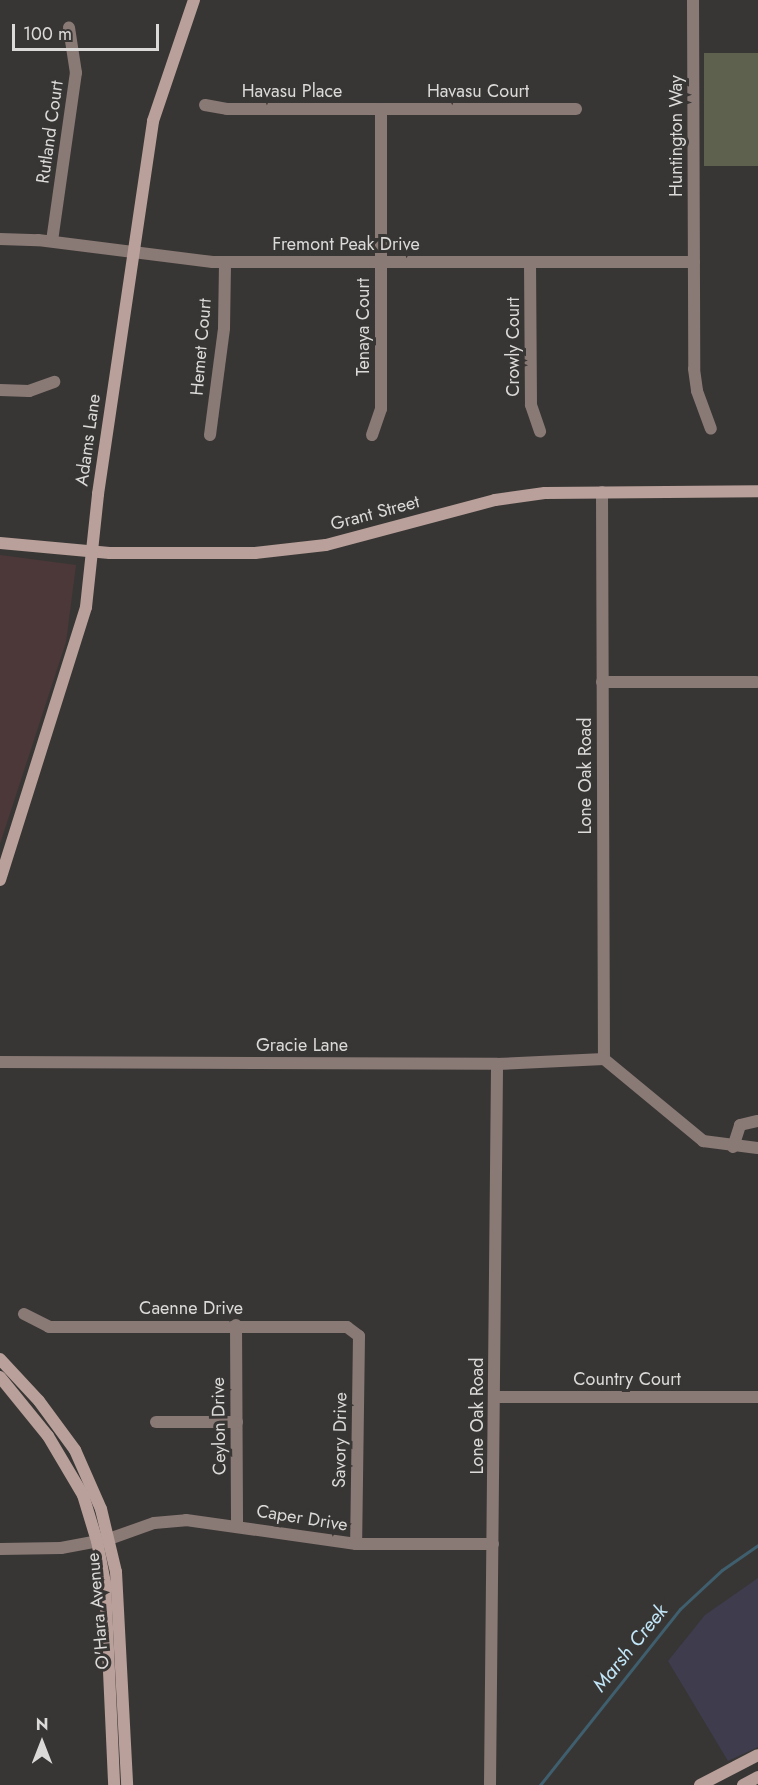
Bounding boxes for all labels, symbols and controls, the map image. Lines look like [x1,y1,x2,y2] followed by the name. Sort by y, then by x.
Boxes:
[15,12,162,50] scale bar
[23,21,72,47] text: 100 m
[665,75,687,197] street label: Huntington Way
[32,79,68,185] street label: Rutland Court
[242,80,342,102] street label: Havasu Place
[427,80,529,102] street label: Havasu Court
[272,233,420,255] street label: Fremont Peak Drive
[352,278,374,376] street label: Tenaya Court
[502,297,524,397] street label: Crowly Court
[186,298,216,396] street label: Hemet Court
[71,392,105,488] street label: Adams Lane
[328,491,422,535] street label: Grant Street
[574,717,596,835] street label: Lone Oak Road
[256,1034,348,1056] street label: Gracie Lane
[139,1297,243,1319] street label: Caenne Drive
[466,1357,488,1475] street label: Lone Oak Road
[573,1368,681,1390] street label: Country Court
[207,1377,231,1475] street label: Ceylon Drive
[328,1392,352,1488] street label: Savory Drive
[255,1500,349,1536] street label: Caper Drive
[82,1552,114,1670] street label: O'Hara Avenue
[587,1599,673,1697] water label: Marsh Creek
[12,1713,72,1773] north arrow
[36,1713,48,1736] text: N

